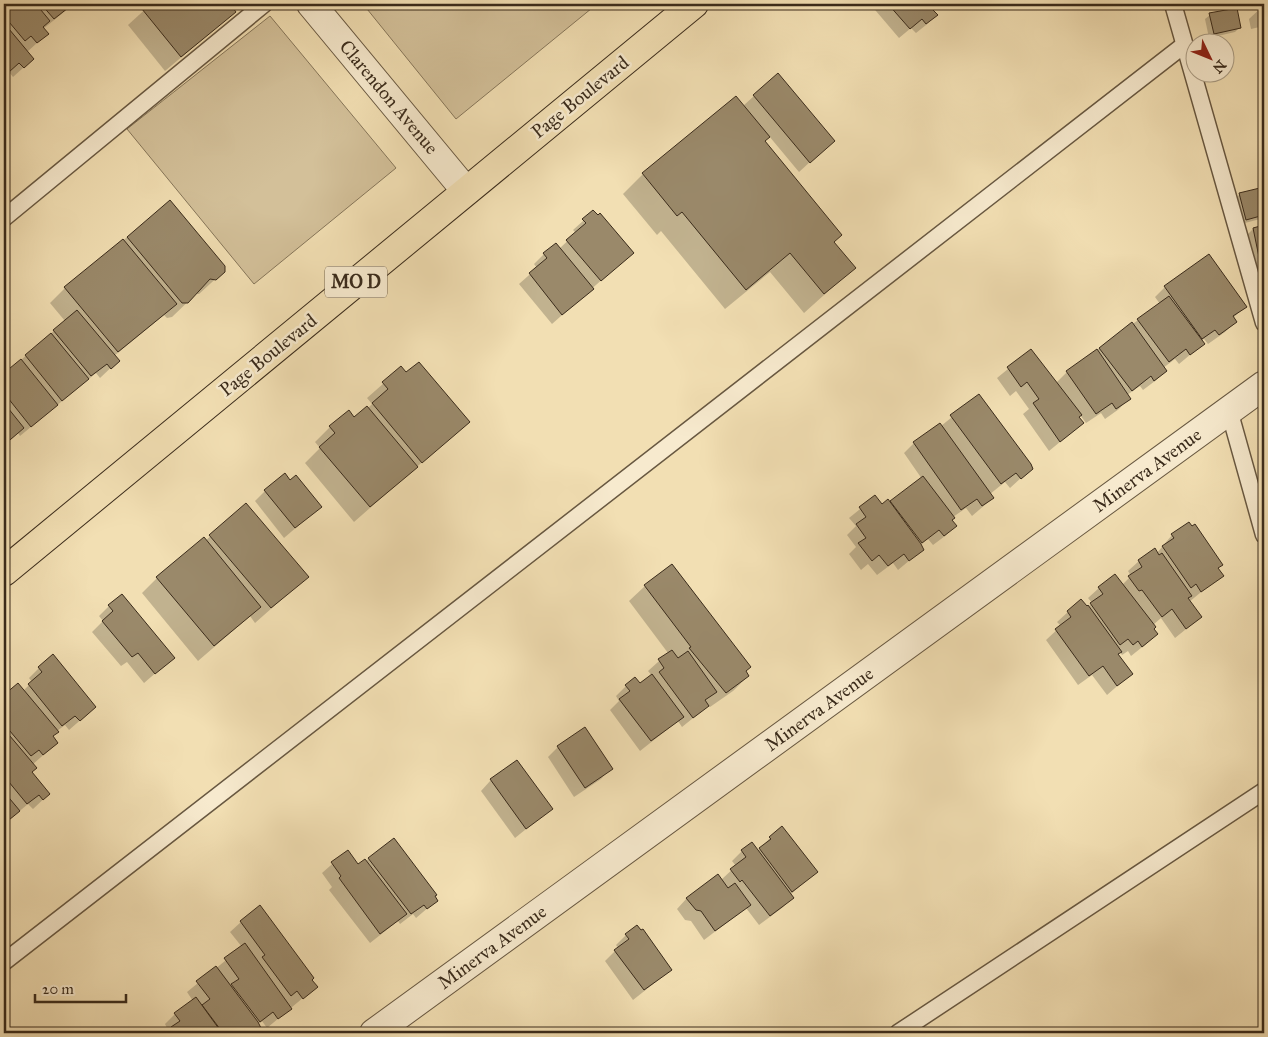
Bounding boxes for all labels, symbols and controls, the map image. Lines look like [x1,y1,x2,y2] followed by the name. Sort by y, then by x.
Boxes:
[1186,32,1236,82] north arrow
[335,35,443,159] street label: Clarendon Avenue
[527,51,634,144] street label: Page Boulevard
[1209,56,1229,77] text: N
[325,266,387,298] road number: MO D
[215,309,322,402] street label: Page Boulevard
[1088,423,1206,517] street label: Minerva Avenue
[760,662,878,756] street label: Minerva Avenue
[433,900,551,994] street label: Minerva Avenue
[35,972,126,1004] scale bar
[42,980,74,998] text: 20 m

